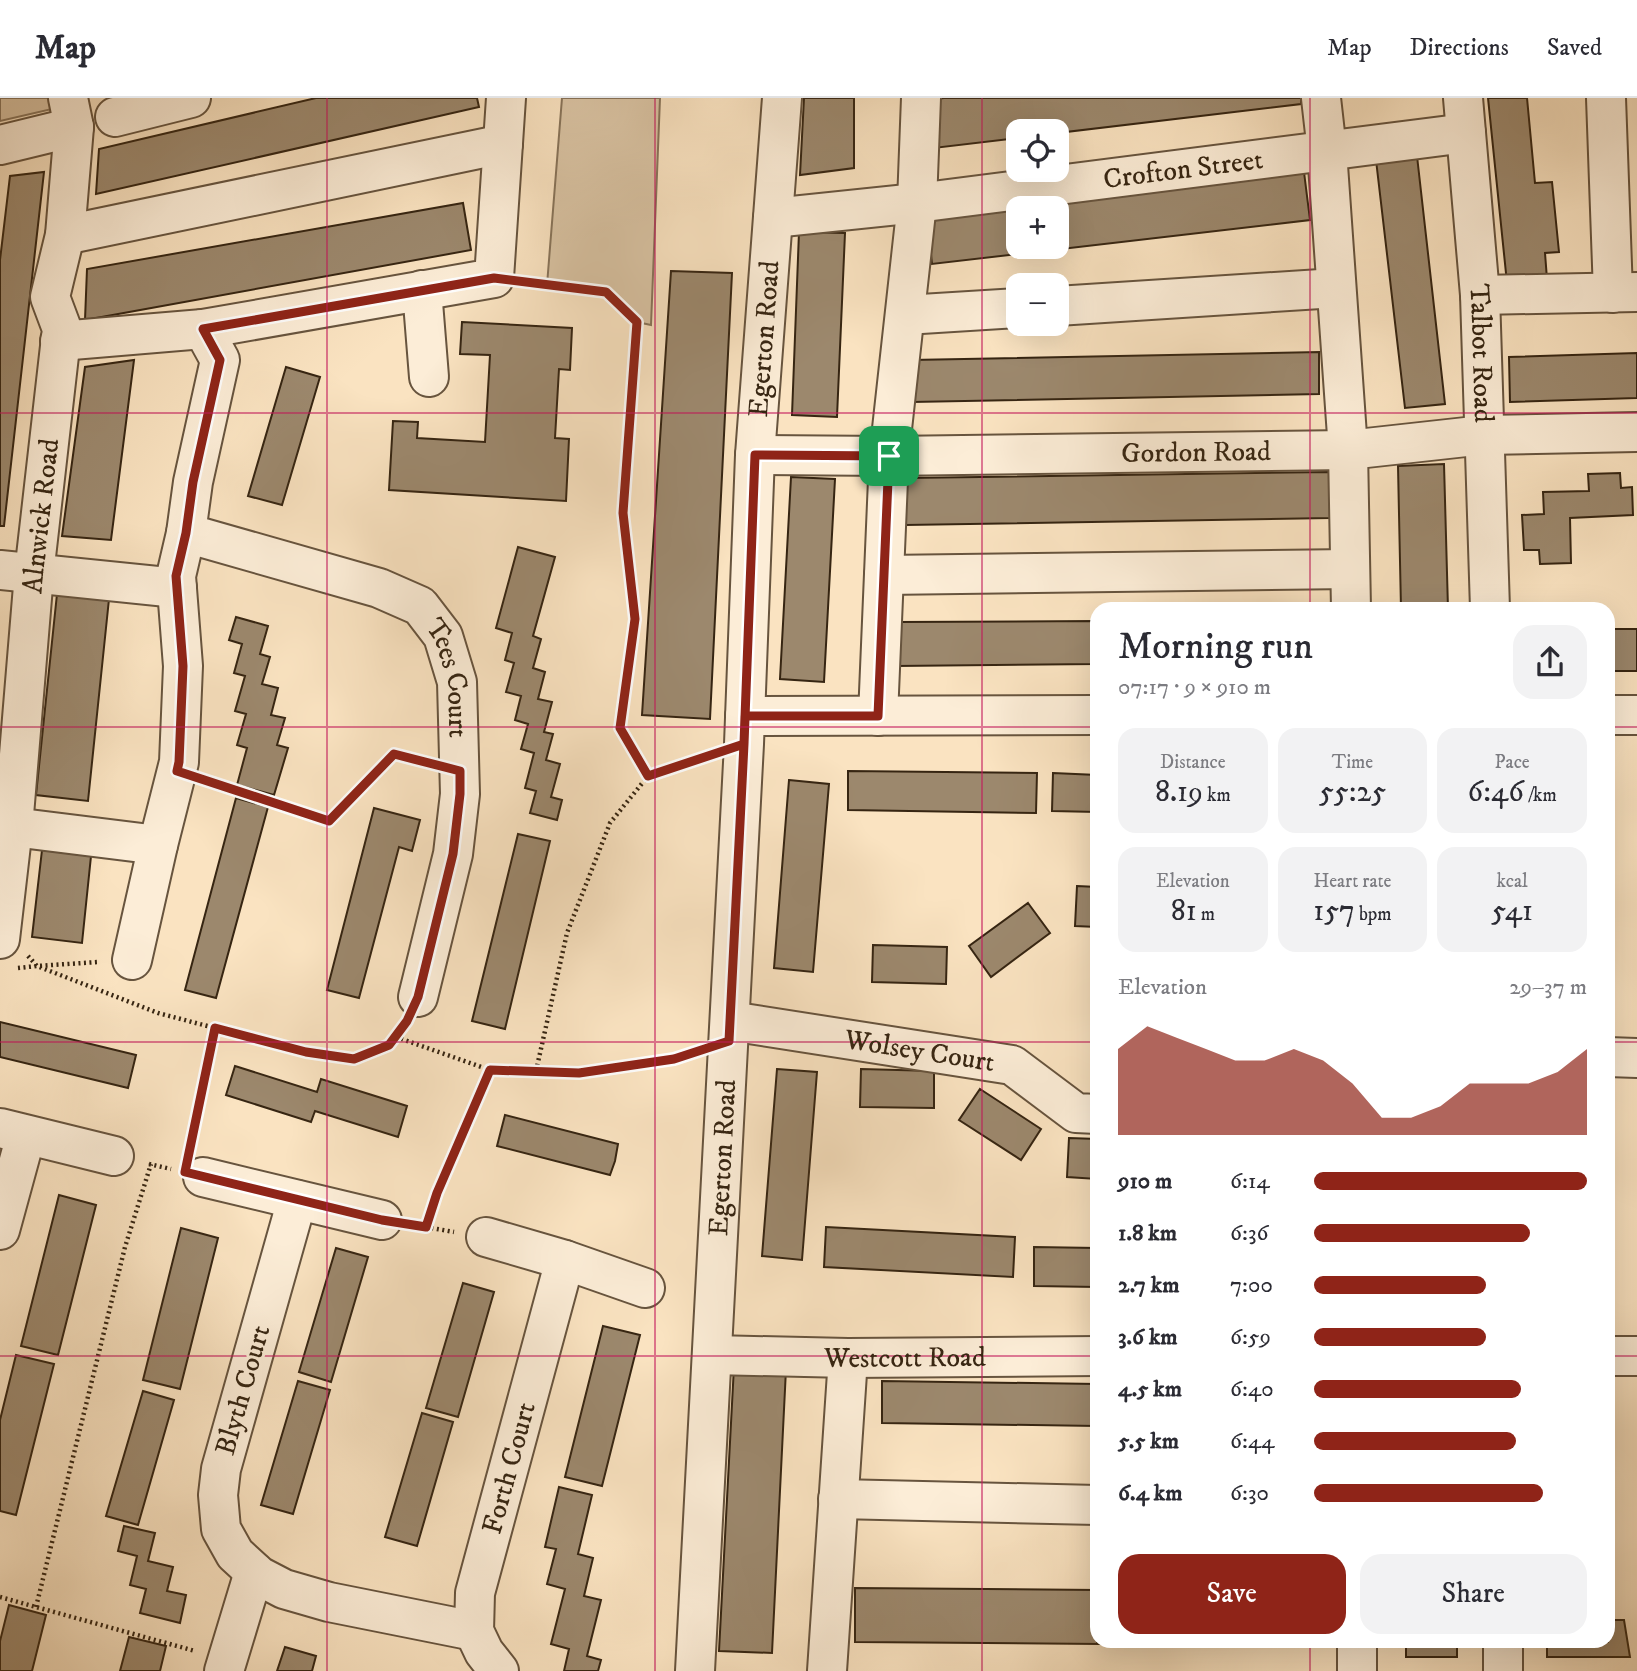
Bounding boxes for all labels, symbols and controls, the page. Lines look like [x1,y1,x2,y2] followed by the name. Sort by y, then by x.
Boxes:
[35,28,96,69] text: Map
[1327,33,1372,63] text: Map
[1410,33,1509,63] text: Directions
[1547,33,1602,63] text: Saved
[1006,119,1069,336] map controls
[1006,119,1069,182] button: locate
[1101,142,1265,197] street label: Crofton Street
[1006,196,1069,259] button: +
[740,259,787,418] street label: Egerton Road
[1006,273,1069,336] button: −
[1462,282,1502,423] street label: Talbot Road
[859,426,919,486] pin
[1121,434,1271,470] street label: Gordon Road
[15,437,67,595] street label: Alnwick Road
[870,437,908,475] icon: arrive
[418,611,476,738] street label: Tees Court
[1118,623,1313,671] text: Morning run
[1513,625,1587,699] button: share
[1118,673,1271,702] text: 07:17 · 9 × 910 m
[1160,751,1226,774] text: Distance
[1332,751,1373,774] text: Time
[1495,751,1530,774] text: Pace
[1155,774,1203,811] text: 8.19
[1319,774,1386,811] text: 55:25
[1468,774,1524,811] text: 6:46
[1203,784,1231,807] text: km
[1524,784,1557,807] text: /km
[1156,870,1230,893] text: Elevation
[1314,870,1391,893] text: Heart rate
[1497,870,1528,893] text: kcal
[1171,893,1197,930] text: 81
[1313,893,1355,930] text: 157
[1491,893,1533,930] text: 541
[1197,903,1215,926] text: m
[1355,903,1392,926] text: bpm
[1118,973,1207,1002] text: Elevation
[1509,973,1587,1002] text: 29–37 m
[841,1021,997,1080] street label: Wolsey Court
[701,1079,744,1237] street label: Egerton Road
[1118,1167,1172,1196] text: 910 m
[1230,1167,1270,1196] text: 6:14
[1118,1219,1177,1248] text: 1.8 km
[1230,1219,1269,1248] text: 6:36
[1118,1271,1179,1300] text: 2.7 km
[1230,1271,1273,1300] text: 7:00
[208,1321,278,1459] street label: Blyth Court
[1118,1323,1178,1352] text: 3.6 km
[1230,1323,1271,1352] text: 6:59
[823,1339,986,1376] street label: Westcott Road
[1118,1375,1182,1404] text: 4.5 km
[1230,1375,1274,1404] text: 6:40
[474,1398,543,1538] street label: Forth Court
[1118,1427,1179,1456] text: 5.5 km
[1230,1427,1274,1456] text: 6:44
[1118,1479,1183,1508] text: 6.4 km
[1230,1479,1269,1508] text: 6:30
[1118,1554,1346,1634] button: Save
[1360,1554,1587,1634] button: Share

